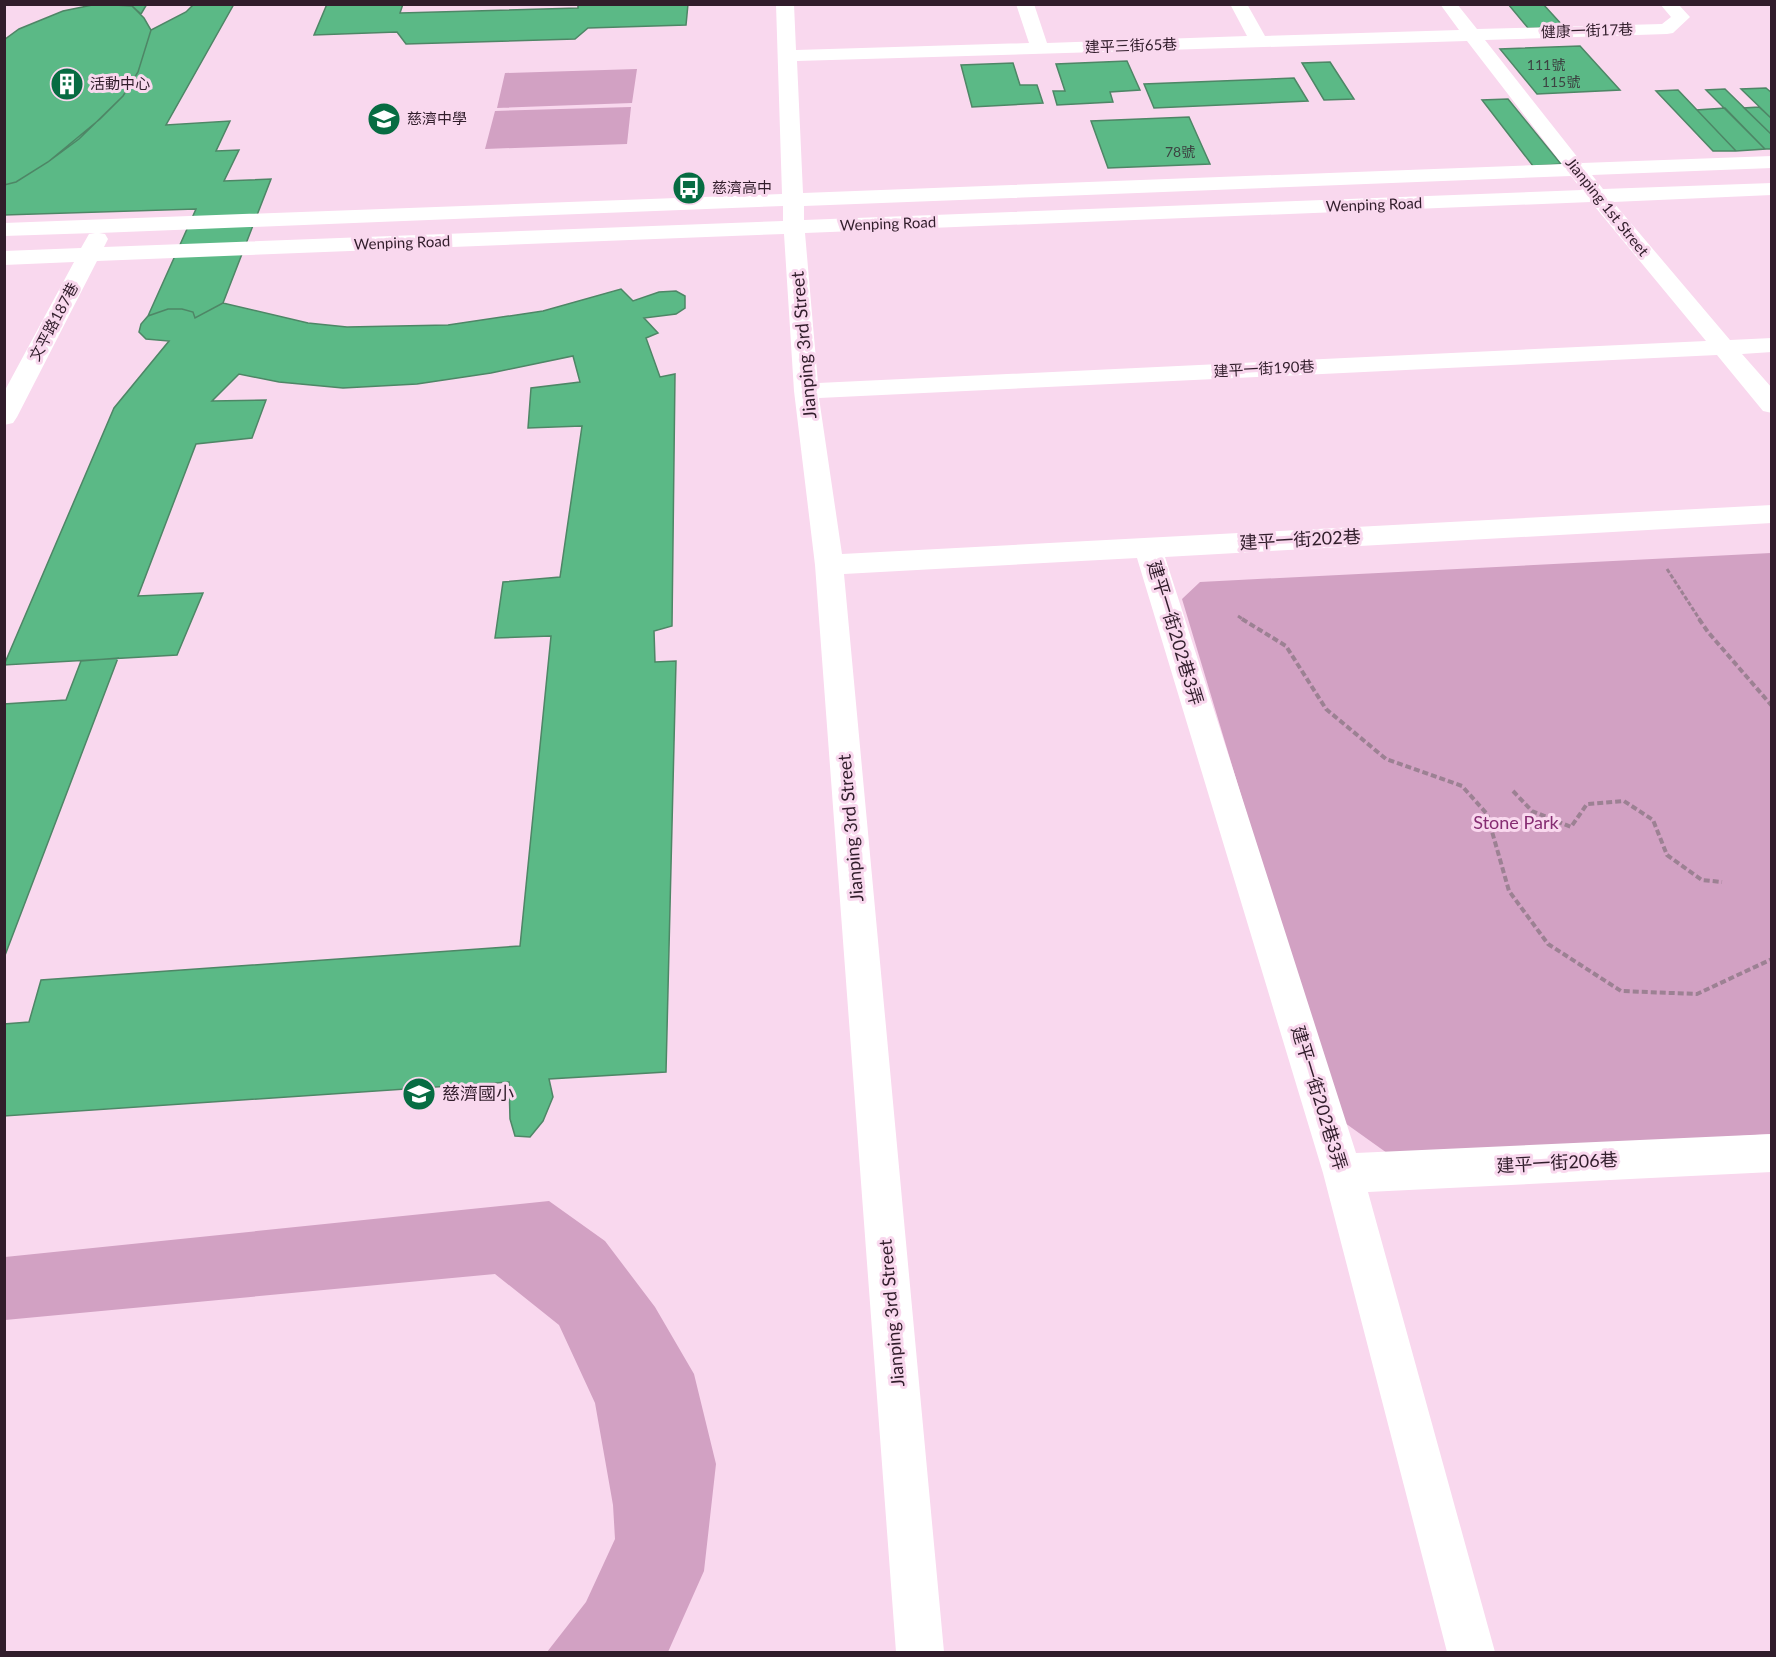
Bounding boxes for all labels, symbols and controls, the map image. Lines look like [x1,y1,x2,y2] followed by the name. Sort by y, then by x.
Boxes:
[1540,19,1633,41] street label: 健康一街17巷
[1084,34,1177,56] street label: 建平三街65巷
[1527,56,1565,73] house number: 111號
[49,66,85,102] building icon: 活動中心
[1542,73,1580,90] house number: 115號
[90,74,150,92] place label: 活動中心
[366,101,402,137] school or university icon: 慈濟中學
[407,109,467,127] place label: 慈濟中學
[1165,143,1195,160] house number: 78號
[1563,153,1653,260] street label: Jianping 1st Street
[671,170,707,206] bus stop icon: 慈濟高中
[712,178,772,196] place label: 慈濟高中
[1326,193,1422,215] street label: Wenping Road
[840,212,936,234] street label: Wenping Road
[354,231,450,253] street label: Wenping Road
[786,270,820,420] street label: Jianping 3rd Street
[25,279,81,364] street label: 文平路187巷
[1213,356,1315,380] street label: 建平一街190巷
[1239,525,1361,553] street label: 建平一街202巷
[1144,558,1208,708] street label: 建平一街202巷3弄
[833,753,867,903] street label: Jianping 3rd Street
[1473,811,1560,833] park label: Stone Park
[1288,1023,1352,1173] street label: 建平一街202巷3弄
[401,1076,437,1112] school or university icon: 慈濟國小
[442,1082,514,1104] place label: 慈濟國小
[1496,1148,1618,1176] street label: 建平一街206巷
[874,1238,908,1388] street label: Jianping 3rd Street

